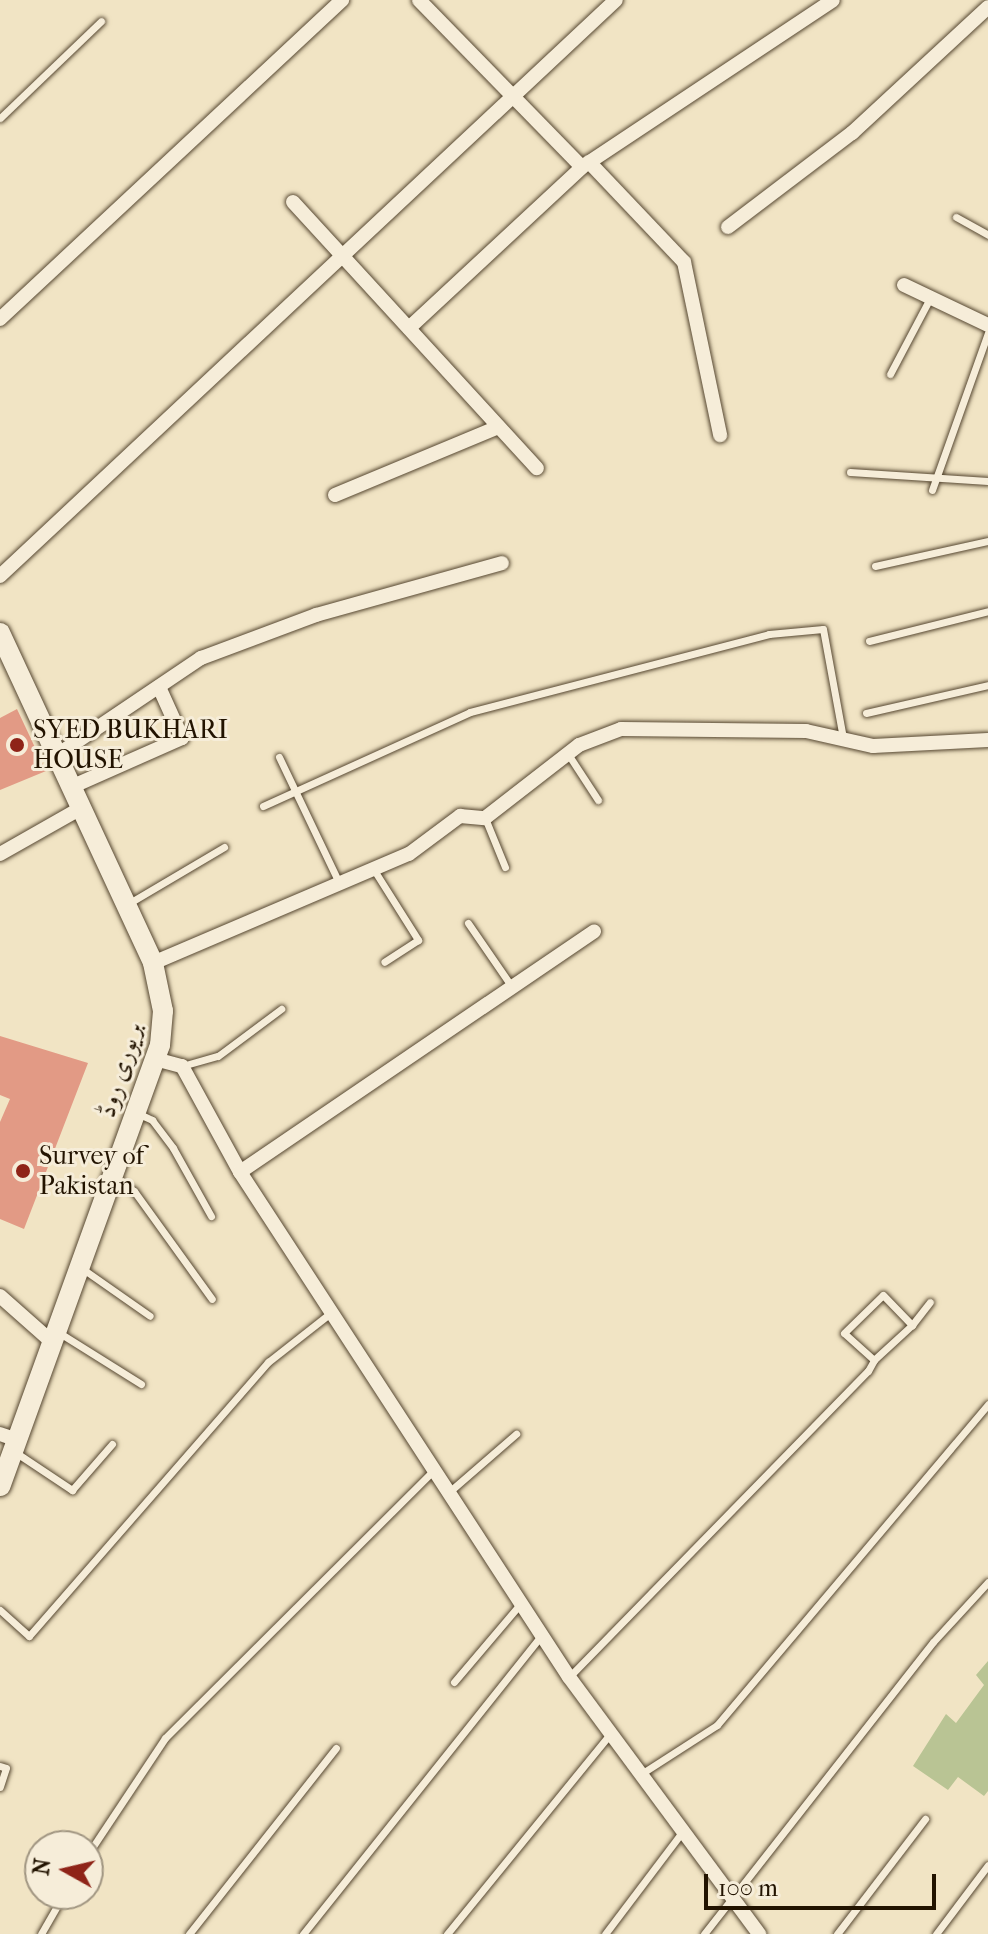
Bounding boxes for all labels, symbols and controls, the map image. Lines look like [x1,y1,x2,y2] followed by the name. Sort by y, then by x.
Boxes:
[33,714,228,776] place label: SYED BUKHARI HOUSE
[8,736,26,754] marker: SYED BUKHARI HOUSE
[91,1019,149,1121] street label: بریوری روڈ
[39,1140,144,1202] place label: Survey of Pakistan
[14,1162,32,1180] marker: Survey of Pakistan
[24,1830,104,1910] north arrow
[28,1857,56,1877] text: N
[708,1858,940,1908] scale bar
[718,1874,778,1902] text: 100 m

